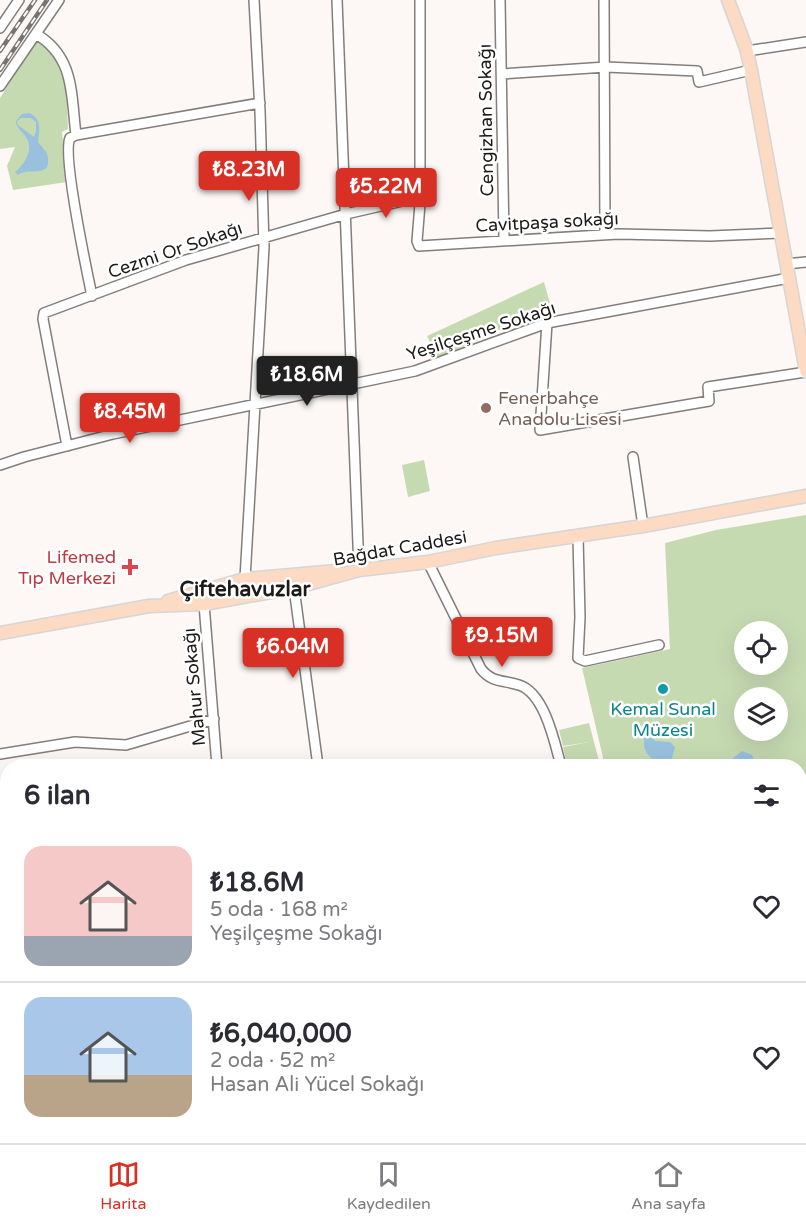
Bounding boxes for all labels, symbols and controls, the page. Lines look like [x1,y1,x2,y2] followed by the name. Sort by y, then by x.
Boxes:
[474,44,498,196] street label: Cengizhan Sokağı
[200,151,298,202] pin: ₺8.23M
[213,158,285,182] text: ₺8.23M
[337,168,435,219] pin: ₺5.22M
[350,175,422,199] text: ₺5.22M
[475,207,619,237] street label: Cavitpaşa sokağı
[105,217,245,283] street label: Cezmi Or Sokağı
[404,297,558,365] street label: Yeşilçeşme Sokağı
[258,356,356,407] pin: ₺18.6M
[271,363,343,387] text: ₺18.6M
[498,387,622,430] place label: Fenerbahçe Anadolu Lisesi
[81,393,179,444] pin: ₺8.45M
[94,400,166,424] text: ₺8.45M
[479,401,493,415] marker: Fenerbahçe Anadolu Lisesi
[331,525,469,571] street label: Bağdat Caddesi
[18,546,116,589] place label: Lifemed Tıp Merkezi
[121,558,139,576] marker: Lifemed Tıp Merkezi
[179,577,312,602] district label: Çiftehavuzlar
[453,617,551,668] pin: ₺9.15M
[734,621,788,741] map controls
[734,621,788,675] button: locate
[466,624,538,648] text: ₺9.15M
[178,627,210,747] street label: Mahur Sokağı
[244,628,342,679] pin: ₺6.04M
[257,635,329,659] text: ₺6.04M
[656,682,670,696] marker: Kemal Sunal Müzesi
[734,687,788,741] button: layers
[610,698,716,741] place label: Kemal Sunal Müzesi
[750,779,783,812] icon: filters
[24,780,90,811] text: 6 ilan
[210,867,305,898] text: ₺18.6M
[72,870,144,942] icon: home
[750,890,783,923] icon: heart
[210,898,348,922] text: 5 oda · 168 m²
[210,922,383,946] text: Yeşilçeşme Sokağı
[210,1018,352,1049] text: ₺6,040,000
[72,1021,144,1093] icon: home
[750,1041,783,1074] icon: heart
[210,1049,335,1073] text: 2 oda · 52 m²
[210,1073,424,1097] text: Hasan Ali Yücel Sokağı
[100,1158,146,1214] tab: Harita
[347,1158,431,1214] tab: Kaydedilen
[631,1158,706,1214] tab: Ana sayfa

